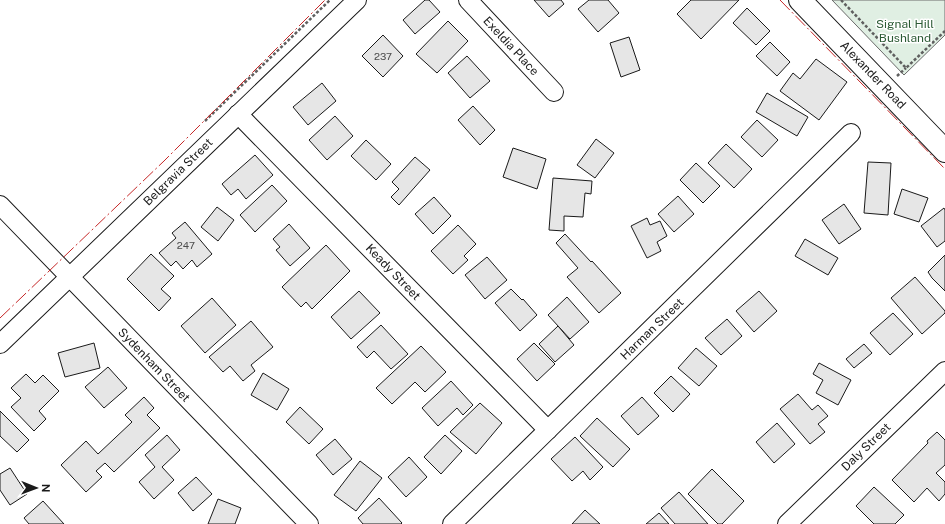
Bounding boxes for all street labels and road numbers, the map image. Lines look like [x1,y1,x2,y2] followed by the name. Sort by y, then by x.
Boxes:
[480,14,542,78] street label: Exeldia Place
[837,38,909,112] street label: Alexander Road
[141,135,216,209] street label: Belgravia Street
[363,241,424,303] street label: Keady Street
[618,295,687,363] street label: Harman Street
[115,325,193,405] street label: Sydenham Street
[839,420,894,474] street label: Daly Street

